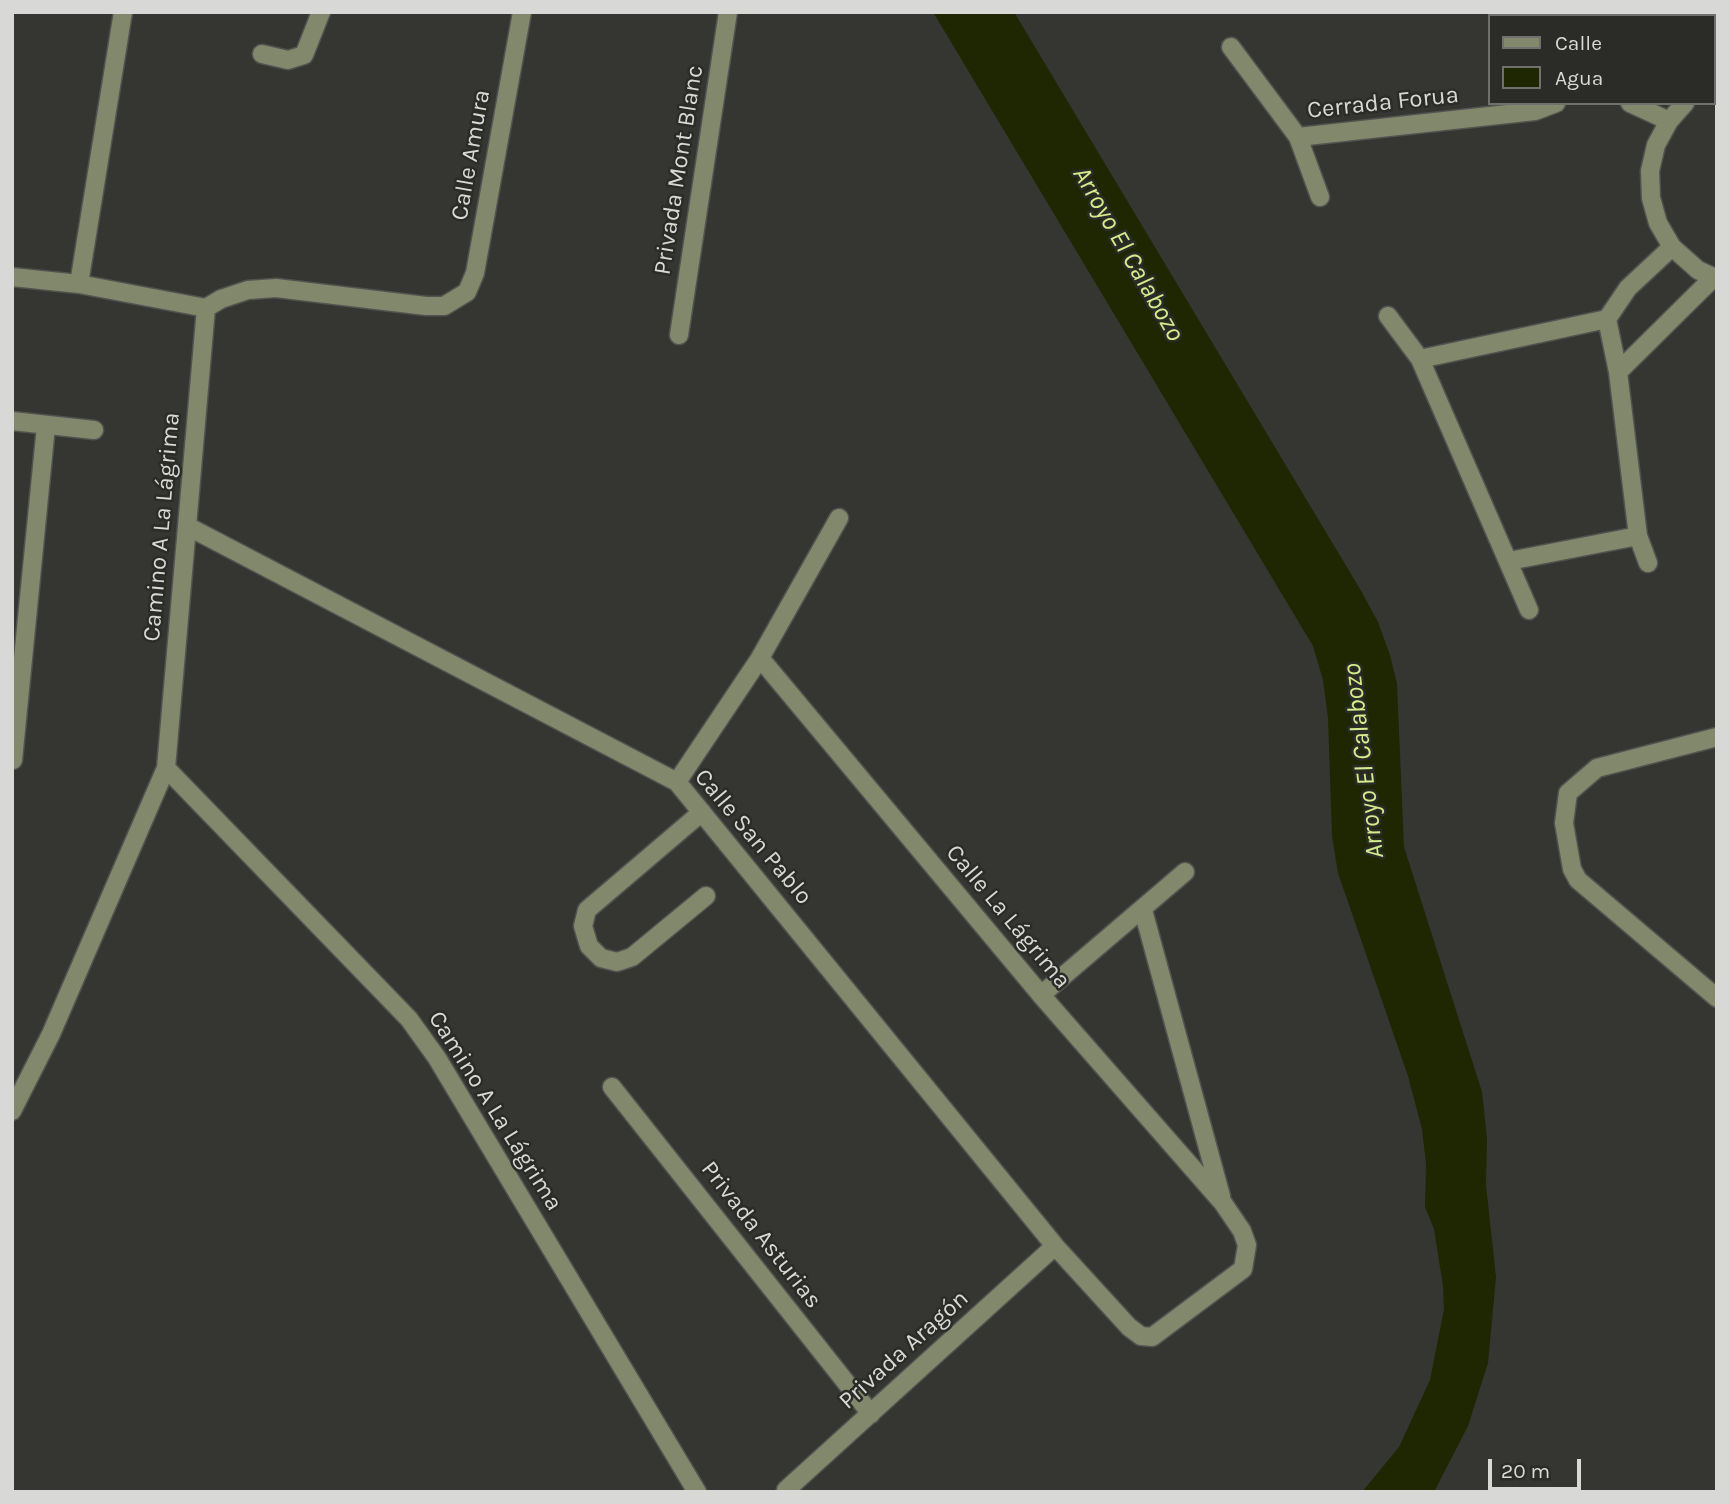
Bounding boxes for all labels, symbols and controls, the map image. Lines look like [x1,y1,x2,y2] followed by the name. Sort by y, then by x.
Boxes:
[1488,14,1715,105] legend
[1555,31,1602,55] text: Calle
[648,63,710,277] street label: Privada Mont Blanc
[1555,66,1603,90] text: Agua
[1306,81,1460,125] street label: Cerrada Forua
[445,87,497,223] street label: Calle Amura
[1065,161,1191,347] water label: Arroyo El Calabozo
[138,411,186,643] street label: Camino A La Lágrima
[1337,662,1391,860] water label: Arroyo El Calabozo
[688,763,818,911] street label: Calle San Pablo
[939,839,1077,995] street label: Calle La Lágrima
[422,1006,568,1216] street label: Camino A La Lágrima
[695,1156,827,1314] street label: Privada Asturias
[833,1284,975,1416] street label: Privada Aragón
[1491,1444,1584,1488] scale bar
[1501,1459,1550,1483] text: 20 m

